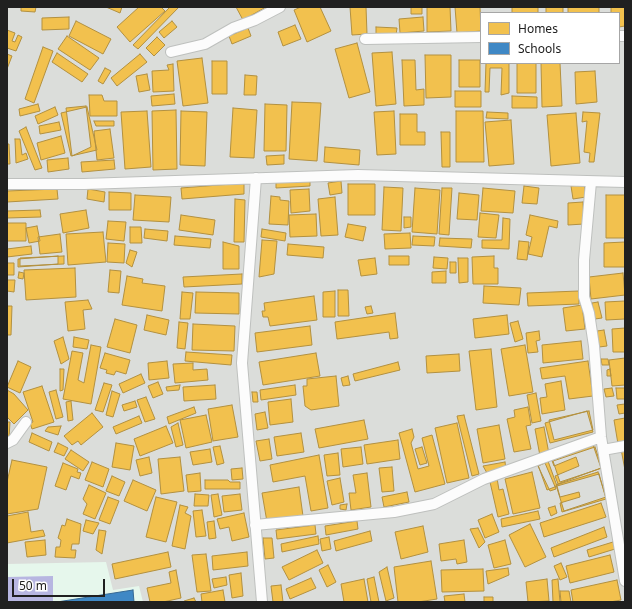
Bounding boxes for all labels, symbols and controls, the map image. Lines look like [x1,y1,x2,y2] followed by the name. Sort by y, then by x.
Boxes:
[480,12,620,64] legend
[518,20,558,37] text: Homes
[518,40,561,57] text: Schools
[14,571,107,597] scale bar
[19,577,47,594] text: 50 m

